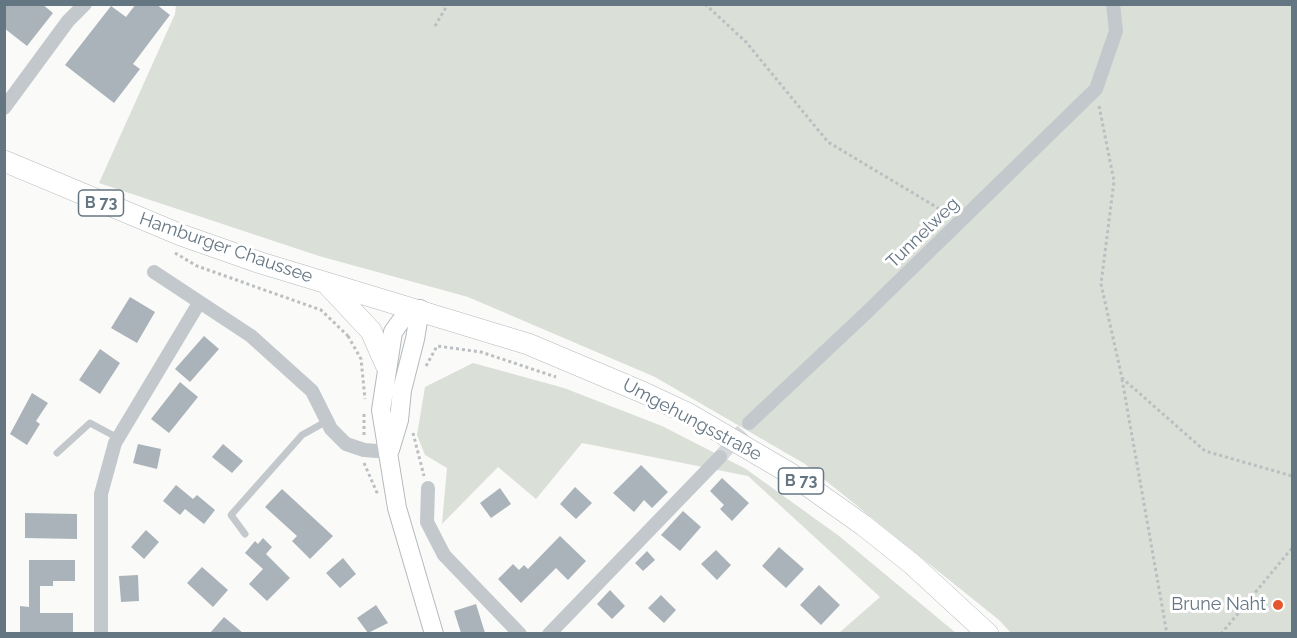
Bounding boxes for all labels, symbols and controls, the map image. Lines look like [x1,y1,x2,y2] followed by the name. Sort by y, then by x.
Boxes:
[78,190,124,216] road number: B 73
[882,193,964,273] street label: Tunnelweg
[137,208,315,288] street label: Hamburger Chaussee
[619,374,765,466] street label: Umgehungsstraße
[778,468,824,494] road number: B 73
[1171,594,1266,616] place label: Brune Naht
[1271,598,1285,612] marker: Brune Naht

